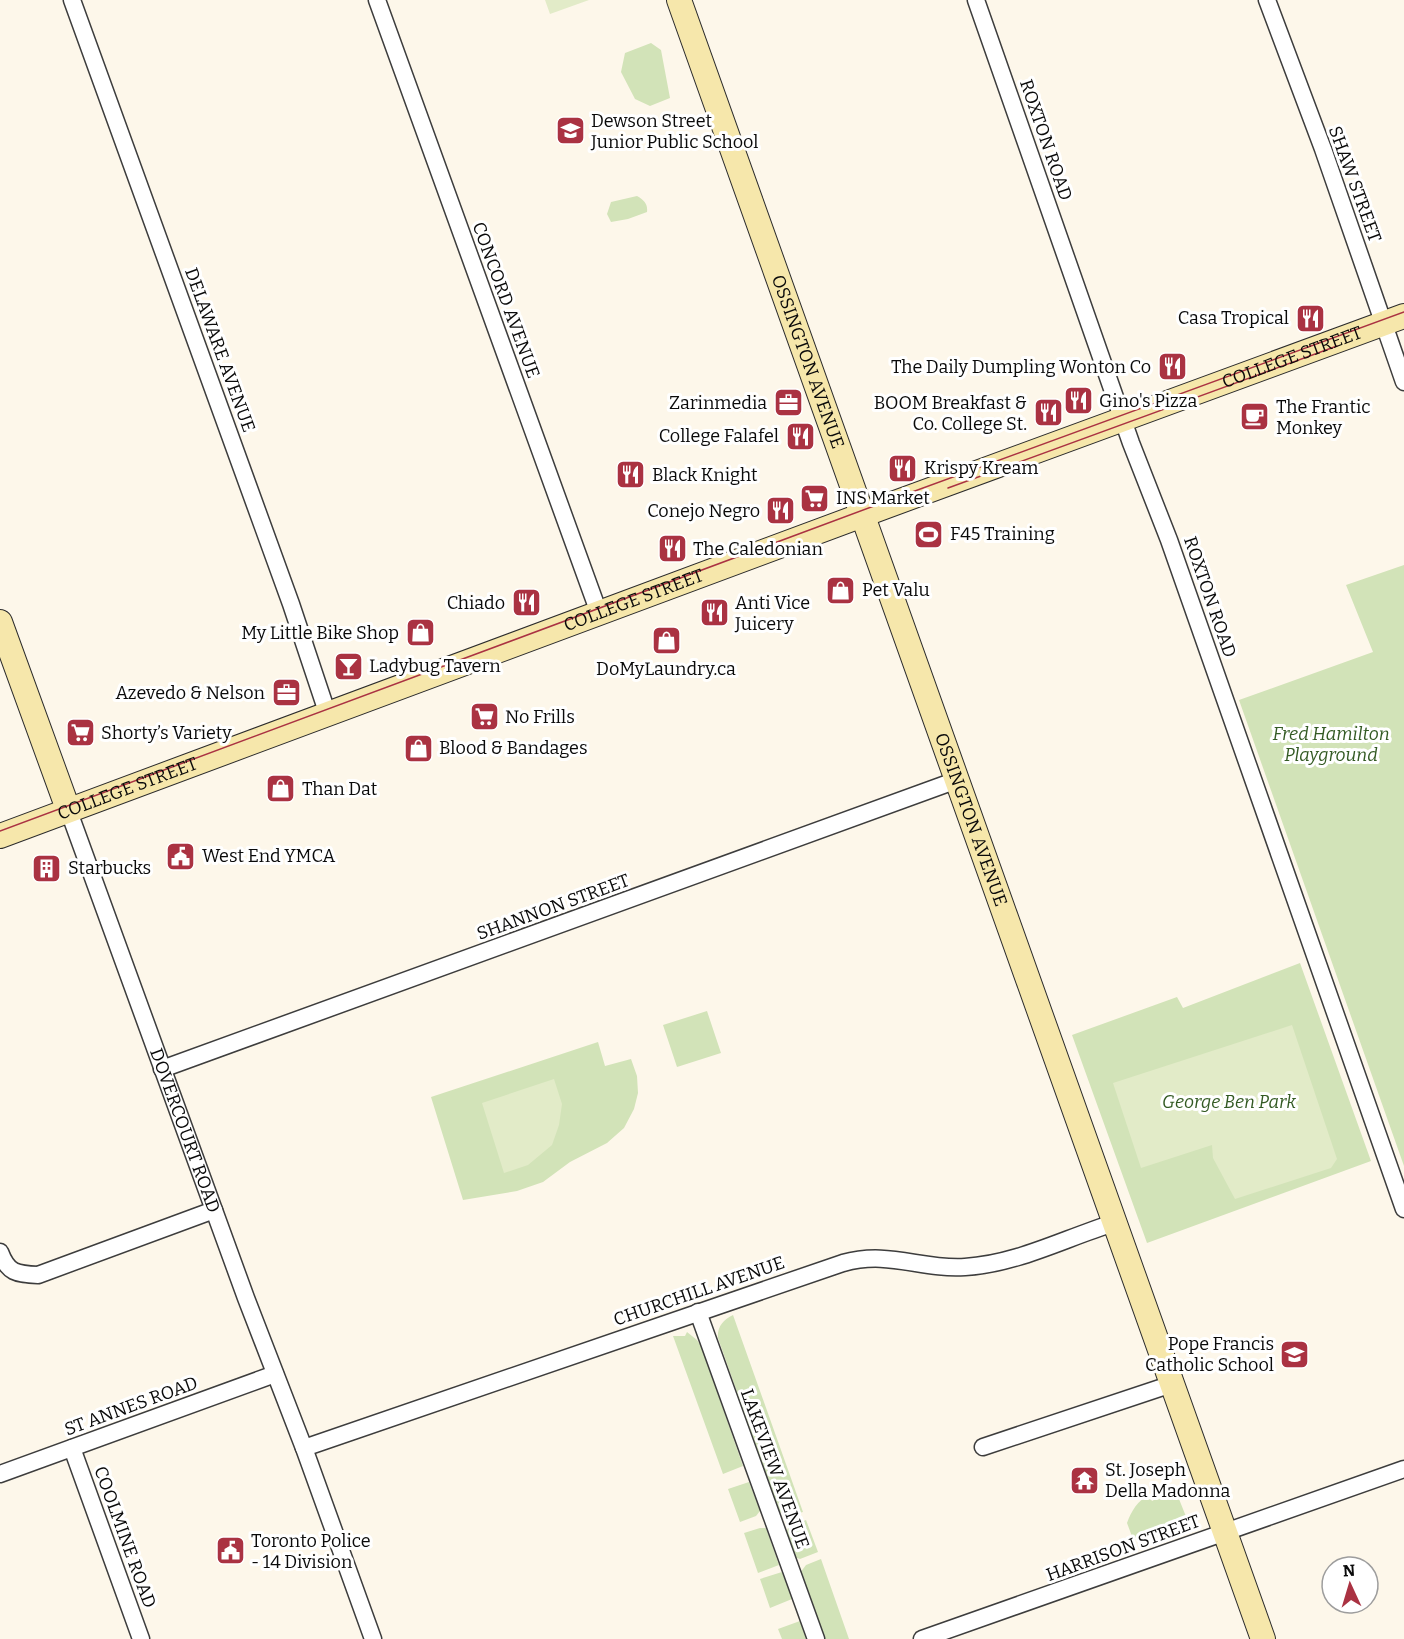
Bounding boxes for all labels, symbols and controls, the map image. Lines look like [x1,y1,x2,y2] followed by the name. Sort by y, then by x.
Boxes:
[1015,77,1077,203] street label: ROXTON ROAD
[590,110,759,153] place label: Dewson Street Junior Public School
[554,115,586,147] school or university icon: Dewson Street Junior Public School
[1324,123,1386,245] street label: SHAW STREET
[467,219,545,381] street label: CONCORD AVENUE
[180,265,260,435] street label: DELAWARE AVENUE
[767,272,849,452] street label: OSSINGTON AVENUE
[1294,302,1326,334] restaurant icon: Casa Tropical
[1178,307,1289,329] place label: Casa Tropical
[1219,321,1366,393] street label: COLLEGE STREET
[1156,351,1188,383] restaurant icon: The Daily Dumpling Wonton Co
[891,356,1151,378] place label: The Daily Dumpling Wonton Co
[1062,385,1094,417] restaurant icon: Gino's Pizza
[772,387,804,419] office icon: Zarinmedia
[1099,390,1197,412] place label: Gino's Pizza
[669,392,767,414] place label: Zarinmedia
[874,392,1027,435] place label: BOOM Breakfast & Co. College St.
[1276,396,1371,439] place label: The Frantic Monkey
[1032,397,1064,429] restaurant icon: BOOM Breakfast & Co. College St.
[1239,401,1271,433] cafe icon: The Frantic Monkey
[784,420,816,452] restaurant icon: College Falafel
[659,425,779,447] place label: College Falafel
[887,452,919,484] restaurant icon: Krispy Kream
[924,457,1039,479] place label: Krispy Kream
[615,459,647,491] restaurant icon: Black Knight
[652,464,758,486] place label: Black Knight
[799,482,831,514] supermarket icon: INS Market
[836,487,930,509] place label: INS Market
[765,495,797,527] restaurant icon: Conejo Negro
[647,500,760,522] place label: Conejo Negro
[913,518,945,550] sports icon: F45 Training
[950,523,1055,545] place label: F45 Training
[656,533,688,565] restaurant icon: The Caledonian
[1179,534,1241,660] street label: ROXTON ROAD
[693,538,823,560] place label: The Caledonian
[560,564,707,636] street label: COLLEGE STREET
[825,574,857,606] shop icon: Pet Valu
[862,579,930,601] place label: Pet Valu
[510,587,542,619] restaurant icon: Chiado
[447,592,505,614] place label: Chiado
[734,592,810,635] place label: Anti Vice Juicery
[698,597,730,629] restaurant icon: Anti Vice Juicery
[404,617,436,649] shop icon: My Little Bike Shop
[241,622,399,644] place label: My Little Bike Shop
[650,624,682,656] shop icon: DoMyLaundry.ca
[332,650,364,682] bar icon: Ladybug Tavern
[369,655,501,677] place label: Ladybug Tavern
[596,658,736,680] place label: DoMyLaundry.ca
[270,677,302,709] office icon: Azevedo & Nelson
[116,682,266,704] place label: Azevedo & Nelson
[468,701,500,733] supermarket icon: No Frills
[505,706,575,728] place label: No Frills
[64,717,96,749] supermarket icon: Shorty’s Variety
[101,722,232,744] place label: Shorty’s Variety
[1272,723,1390,766] park label: Fred Hamilton Playground
[930,730,1012,909] street label: OSSINGTON AVENUE
[402,732,434,764] shop icon: Blood & Bandages
[439,737,588,759] place label: Blood & Bandages
[54,752,201,825] street label: COLLEGE STREET
[265,773,297,805] shop icon: Than Dat
[302,778,378,800] place label: Than Dat
[165,840,197,872] public building icon: West End YMCA
[202,845,335,867] place label: West End YMCA
[31,852,63,884] building icon: Starbucks
[68,857,151,879] place label: Starbucks
[474,869,633,945] street label: SHANNON STREET
[145,1045,225,1216] street label: DOVERCOURT ROAD
[1162,1091,1296,1113] park label: George Ben Park
[611,1251,787,1331] street label: CHURCHILL AVENUE
[1145,1333,1274,1376] place label: Pope Francis Catholic School
[1279,1338,1311,1370] school or university icon: Pope Francis Catholic School
[61,1372,201,1440] street label: ST ANNES ROAD
[736,1386,814,1552] street label: LAKEVIEW AVENUE
[1105,1459,1231,1502] place label: St. Joseph Della Madonna
[89,1463,161,1611] street label: COOLMINE ROAD
[1068,1464,1100,1496] temple icon: St. Joseph Della Madonna
[1043,1510,1203,1586] street label: HARRISON STREET
[251,1530,371,1573] place label: Toronto Police - 14 Division
[214,1535,246,1567] public building icon: Toronto Police - 14 Division
[1320,1555,1380,1615] north arrow
[1342,1561,1356,1580] text: N

